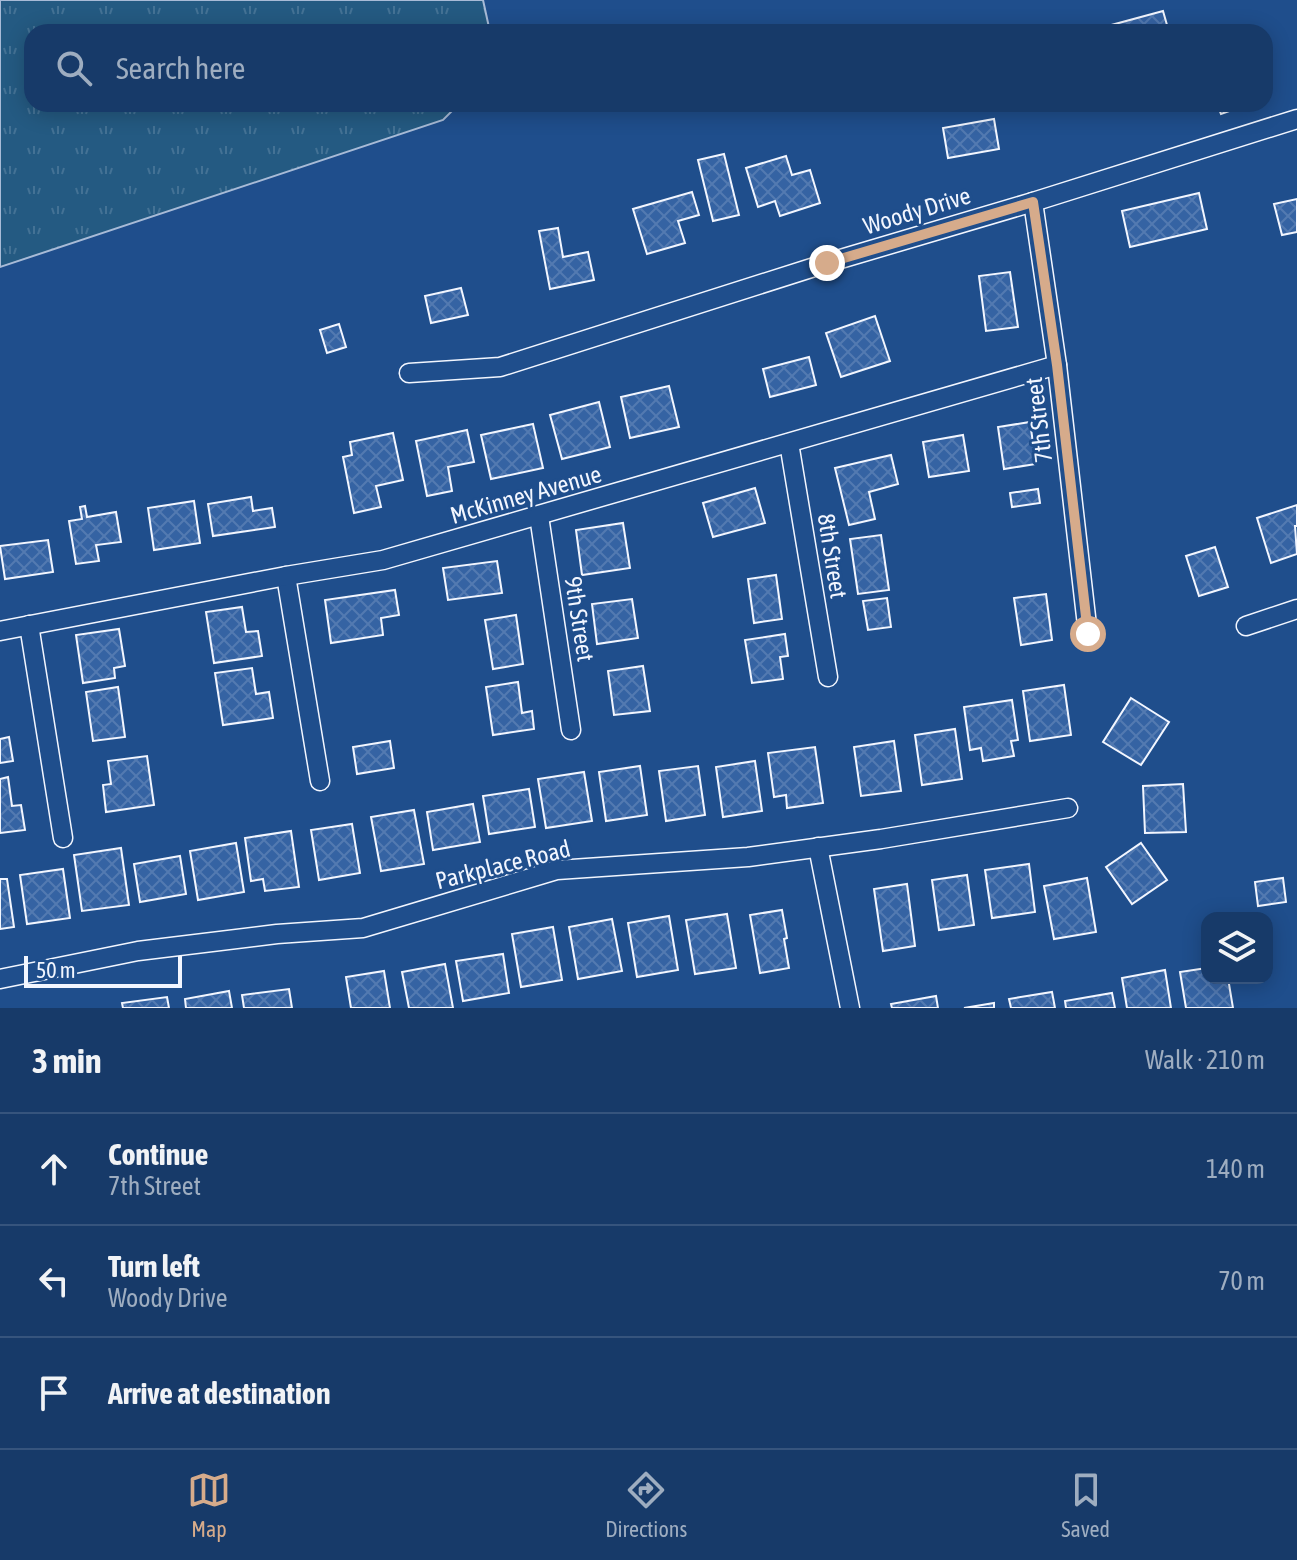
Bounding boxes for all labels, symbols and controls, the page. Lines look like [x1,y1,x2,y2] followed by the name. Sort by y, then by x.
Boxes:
[24,24,1273,112] search box
[52,46,96,90] icon: search
[116,51,245,85] text: Search here
[860,181,974,240] street label: Woody Drive
[809,245,845,281] route end
[1020,376,1057,464] street label: 7th Street
[447,460,604,529] street label: McKinney Avenue
[812,511,853,600] street label: 8th Street
[559,574,600,663] street label: 9th Street
[1070,616,1106,652] route start
[433,835,573,894] street label: Parkplace Road
[1201,912,1273,984] map controls
[1201,912,1273,984] button: layers
[24,952,182,988] scale bar
[36,957,76,983] text: 50 m
[32,1041,101,1080] text: 3 min
[1145,1045,1265,1075] text: Walk · 210 m
[108,1137,208,1171] text: Continue
[32,1147,76,1191] icon: ahead
[1206,1154,1265,1184] text: 140 m
[108,1171,201,1201] text: 7th Street
[108,1249,200,1283] text: Turn left
[32,1259,76,1303] icon: left
[1218,1266,1265,1296] text: 70 m
[108,1283,228,1313] text: Woody Drive
[32,1371,76,1415] icon: arrive
[108,1376,330,1410] text: Arrive at destination
[187,1468,231,1542] tab: Map
[605,1468,687,1542] tab: Directions
[1061,1468,1110,1542] tab: Saved

